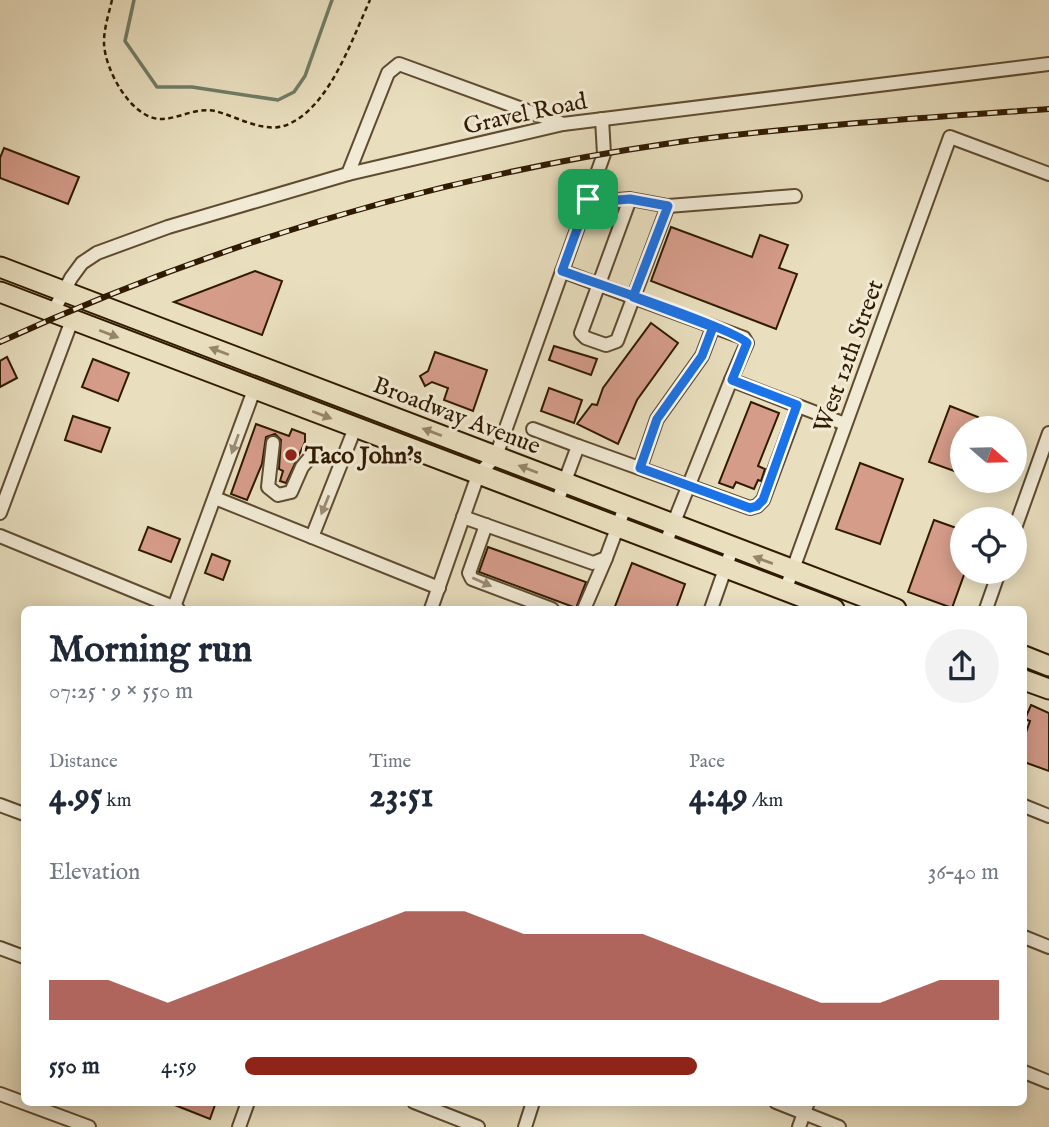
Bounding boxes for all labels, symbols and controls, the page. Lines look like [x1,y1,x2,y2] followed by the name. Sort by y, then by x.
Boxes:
[461,86,590,143] street label: Gravel Road
[558,169,618,229] pin
[569,180,607,218] icon: arrive
[807,276,891,437] street label: West 12th Street
[99,329,120,340] one-way arrow
[209,345,230,356] one-way arrow
[368,370,545,463] street label: Broadway Avenue
[311,410,332,421] one-way arrow
[950,416,1027,494] north arrow
[950,416,1027,584] map controls
[421,426,442,437] one-way arrow
[229,433,240,454] one-way arrow
[304,441,422,472] place label: Taco John's
[283,447,299,463] marker: Taco John's
[517,463,538,474] one-way arrow
[319,495,330,516] one-way arrow
[950,507,1027,584] button: locate
[752,554,773,565] one-way arrow
[472,576,492,588] one-way arrow
[49,627,252,675] text: Morning run
[925,629,999,703] button: share
[49,677,193,706] text: 07:25 · 9 × 550 m
[49,750,118,774] text: Distance
[369,750,411,774] text: Time
[689,750,725,774] text: Pace
[49,774,102,819] text: 4.95
[369,774,433,819] text: 23:51
[689,774,748,819] text: 4:49
[102,789,131,813] text: km
[748,789,783,813] text: /km
[49,858,140,887] text: Elevation
[928,858,999,887] text: 36–40 m
[49,1052,100,1081] text: 550 m
[161,1052,197,1081] text: 4:59

